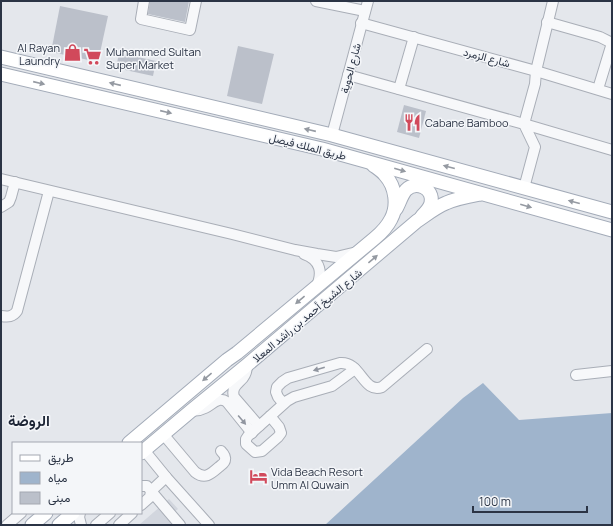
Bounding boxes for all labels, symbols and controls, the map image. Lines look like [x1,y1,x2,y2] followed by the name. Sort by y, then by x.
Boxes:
[17,40,60,68] place label: Al Rayan Laundry
[336,41,365,95] street label: شارع الحوية
[63,43,83,63] shop icon: Al Rayan Laundry
[106,44,201,72] place label: Muhammed Sultan Super Market
[462,44,512,71] street label: شارع الزمرد
[83,47,103,67] supermarket icon: Muhammed Sultan Super Market
[33,80,45,86] one-way arrow
[109,81,121,87] one-way arrow
[159,110,172,116] one-way arrow
[402,112,422,132] restaurant icon: Cabane Bamboo
[425,115,509,130] place label: Cabane Bamboo
[304,126,316,132] one-way arrow
[268,129,348,163] street label: طريق الملك فيصل
[443,164,455,170] one-way arrow
[394,168,407,174] one-way arrow
[568,199,580,205] one-way arrow
[520,203,532,209] one-way arrow
[368,254,379,263] one-way arrow
[249,265,366,366] street label: شارع الشيخ أحمد بن راشد المعلا
[295,296,306,305] one-way arrow
[312,366,324,372] one-way arrow
[202,373,212,382] one-way arrow
[8,410,50,431] district label: الروضة
[237,415,246,426] one-way arrow
[12,442,142,514] legend
[48,449,74,466] text: طريق
[271,464,363,492] place label: Vida Beach Resort Umm Al Quwain
[248,467,268,487] hotel icon: Vida Beach Resort Umm Al Quwain
[48,469,67,486] text: مياه
[473,488,587,514] scale bar
[48,489,70,506] text: مبنى
[479,493,511,510] text: 100 m

